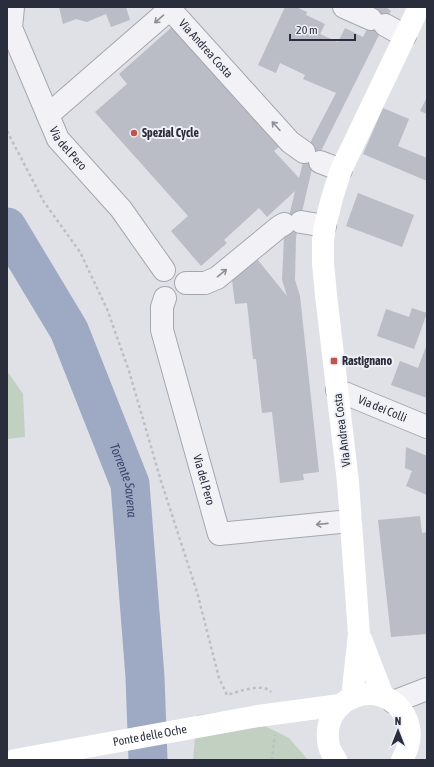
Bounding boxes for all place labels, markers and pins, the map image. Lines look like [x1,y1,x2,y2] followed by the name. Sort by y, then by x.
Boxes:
[142,126,199,140] place label: Spezial Cycle
[129,128,139,138] marker: Spezial Cycle
[342,354,392,368] place label: Rastignano
[329,356,339,366] marker: Rastignano

